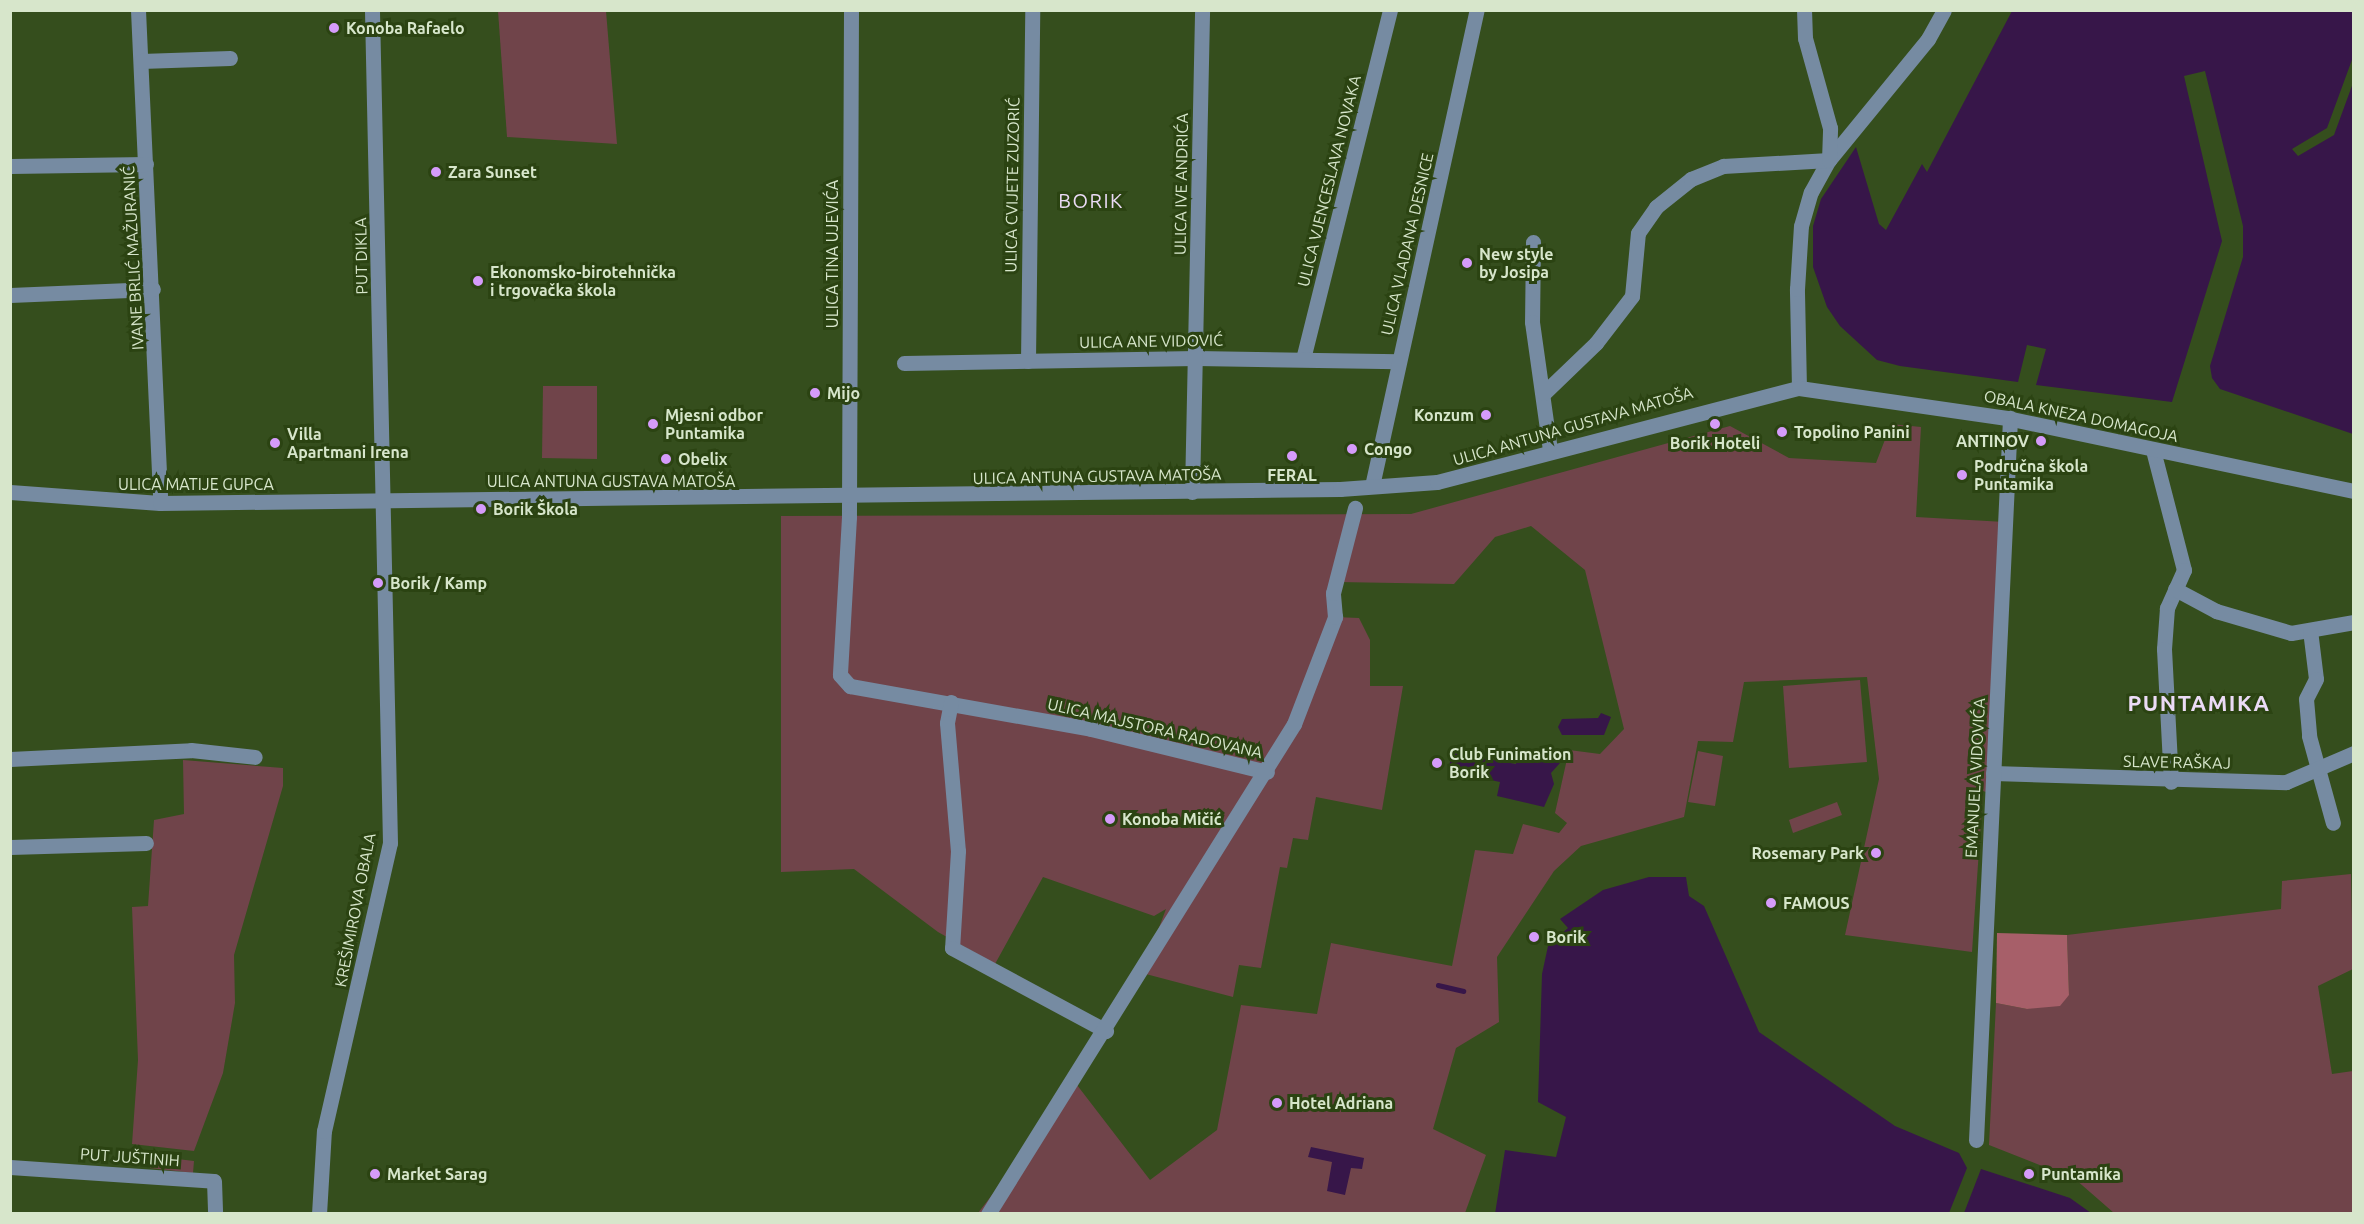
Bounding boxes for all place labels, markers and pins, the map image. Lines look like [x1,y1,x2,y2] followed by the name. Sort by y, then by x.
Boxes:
[346,18,465,38] place label: Konoba Rafaelo
[327,21,341,35] marker: Konoba Rafaelo
[448,162,537,182] place label: Zara Sunset
[429,165,443,179] marker: Zara Sunset
[1479,244,1554,282] place label: New style by Josipa
[1460,256,1474,270] marker: New style by Josipa
[490,262,676,300] place label: Ekonomsko-birotehnička i trgovačka škola
[471,274,485,288] marker: Ekonomsko-birotehnička i trgovačka škola
[827,383,860,403] place label: Mijo
[808,386,822,400] marker: Mijo
[665,405,763,443] place label: Mjesni odbor Puntamika
[1414,405,1474,425] place label: Konzum
[1479,408,1493,422] marker: Konzum
[646,417,660,431] marker: Mjesni odbor Puntamika
[1708,417,1722,431] marker: Borik Hoteli
[1794,422,1910,442] place label: Topolino Panini
[287,424,409,462] place label: Villa Apartmani Irena
[1775,425,1789,439] marker: Topolino Panini
[1956,431,2029,451] place label: ANTINOV
[1670,433,1760,453] place label: Borik Hoteli
[2034,434,2048,448] marker: ANTINOV
[268,436,282,450] marker: Villa Apartmani Irena
[1364,439,1412,459] place label: Congo
[1345,442,1359,456] marker: Congo
[678,449,727,469] place label: Obelix
[1285,449,1299,463] marker: FERAL
[659,452,673,466] marker: Obelix
[1974,456,2088,494] place label: Područna škola Puntamika
[1267,465,1317,485] place label: FERAL
[1955,468,1969,482] marker: Područna škola Puntamika
[493,499,578,519] place label: Borik Škola
[474,502,488,516] marker: Borik Škola
[390,573,487,593] place label: Borik / Kamp
[371,576,385,590] marker: Borik / Kamp
[1449,744,1571,782] place label: Club Funimation Borik
[1430,756,1444,770] marker: Club Funimation Borik
[1122,809,1222,829] place label: Konoba Mičić
[1103,812,1117,826] marker: Konoba Mičić
[1752,843,1864,863] place label: Rosemary Park
[1869,846,1883,860] marker: Rosemary Park
[1783,893,1850,913] place label: FAMOUS
[1764,896,1778,910] marker: FAMOUS
[1546,927,1586,947] place label: Borik
[1527,930,1541,944] marker: Borik
[1289,1093,1393,1113] place label: Hotel Adriana
[1270,1096,1284,1110] marker: Hotel Adriana
[387,1164,487,1184] place label: Market Sarag
[2041,1164,2121,1184] place label: Puntamika
[368,1167,382,1181] marker: Market Sarag
[2022,1167,2036,1181] marker: Puntamika

